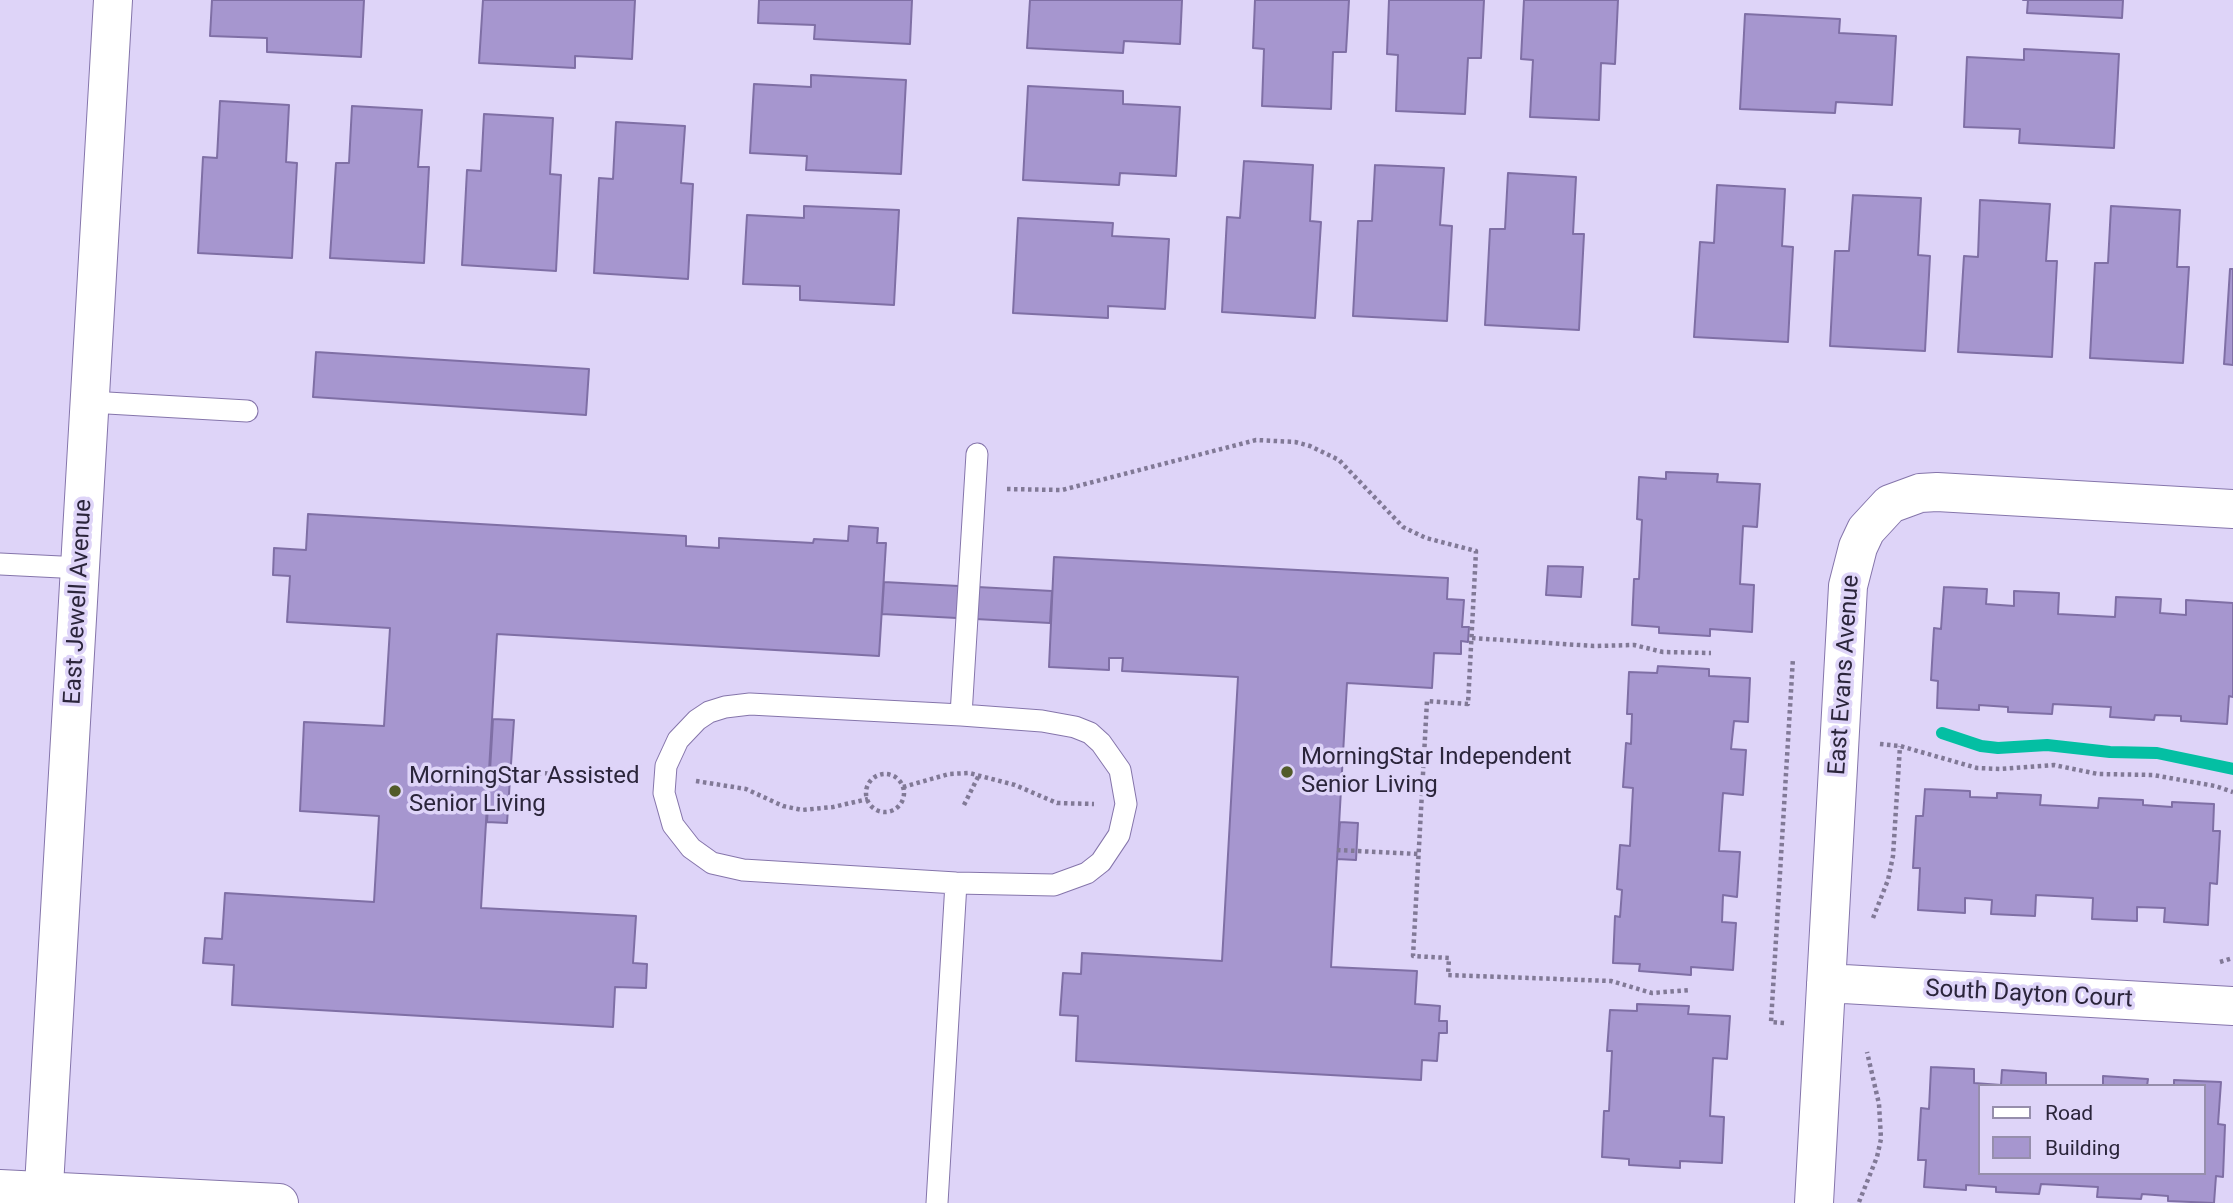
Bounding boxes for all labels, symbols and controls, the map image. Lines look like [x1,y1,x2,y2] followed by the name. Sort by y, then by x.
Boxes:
[59,499,99,705] street label: East Jewell Avenue
[1824,574,1866,776] street label: East Evans Avenue
[1301,744,1572,800] place label: MorningStar Independent Senior Living
[409,763,640,819] place label: MorningStar Assisted Senior Living
[1279,764,1295,780] marker: MorningStar Independent Senior Living
[387,783,403,799] marker: MorningStar Assisted Senior Living
[1924,975,2134,1015] street label: South Dayton Court
[1978,1084,2205,1175] legend
[2045,1101,2093,1125] text: Road
[2045,1136,2120,1160] text: Building

